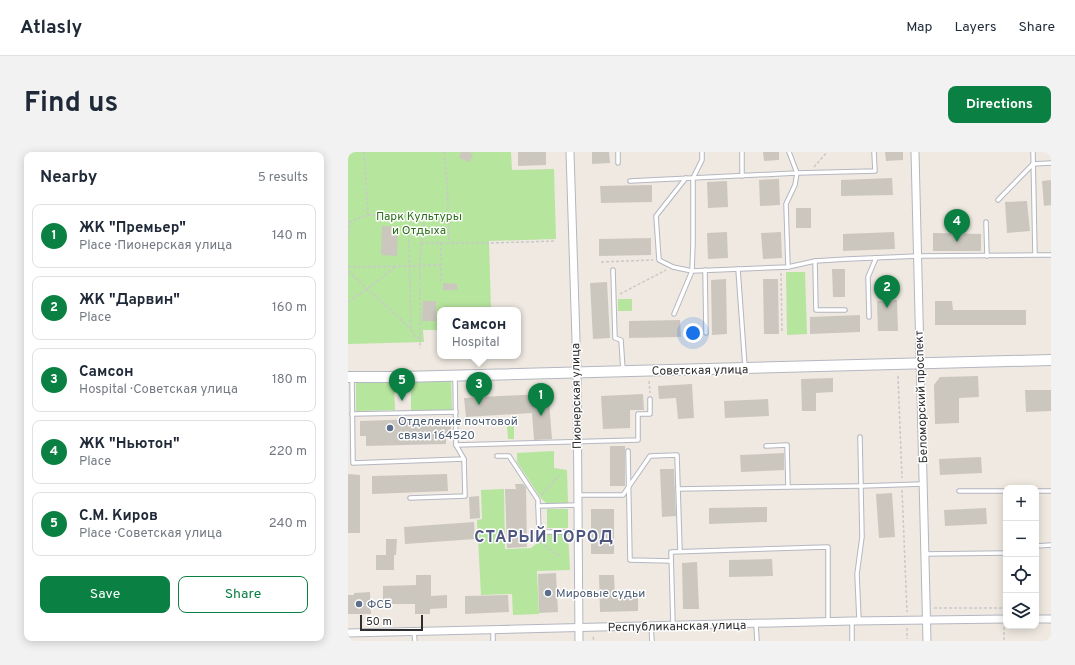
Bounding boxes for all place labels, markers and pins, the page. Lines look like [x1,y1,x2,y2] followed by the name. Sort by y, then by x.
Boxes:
[944,209,970,242] pin: 4
[874,275,900,308] pin: 2
[389,368,415,401] pin: 5
[466,372,492,405] pin: 3
[528,383,554,416] pin: 1
[398,414,518,444] place label: Отделение почтовой связи 164520
[385,423,395,433] marker: Отделение почтовой связи 164520
[556,586,645,602] place label: Мировые судьи
[543,588,553,598] marker: Мировые судьи
[367,597,392,613] place label: ФСБ
[354,599,364,609] marker: ФСБ

